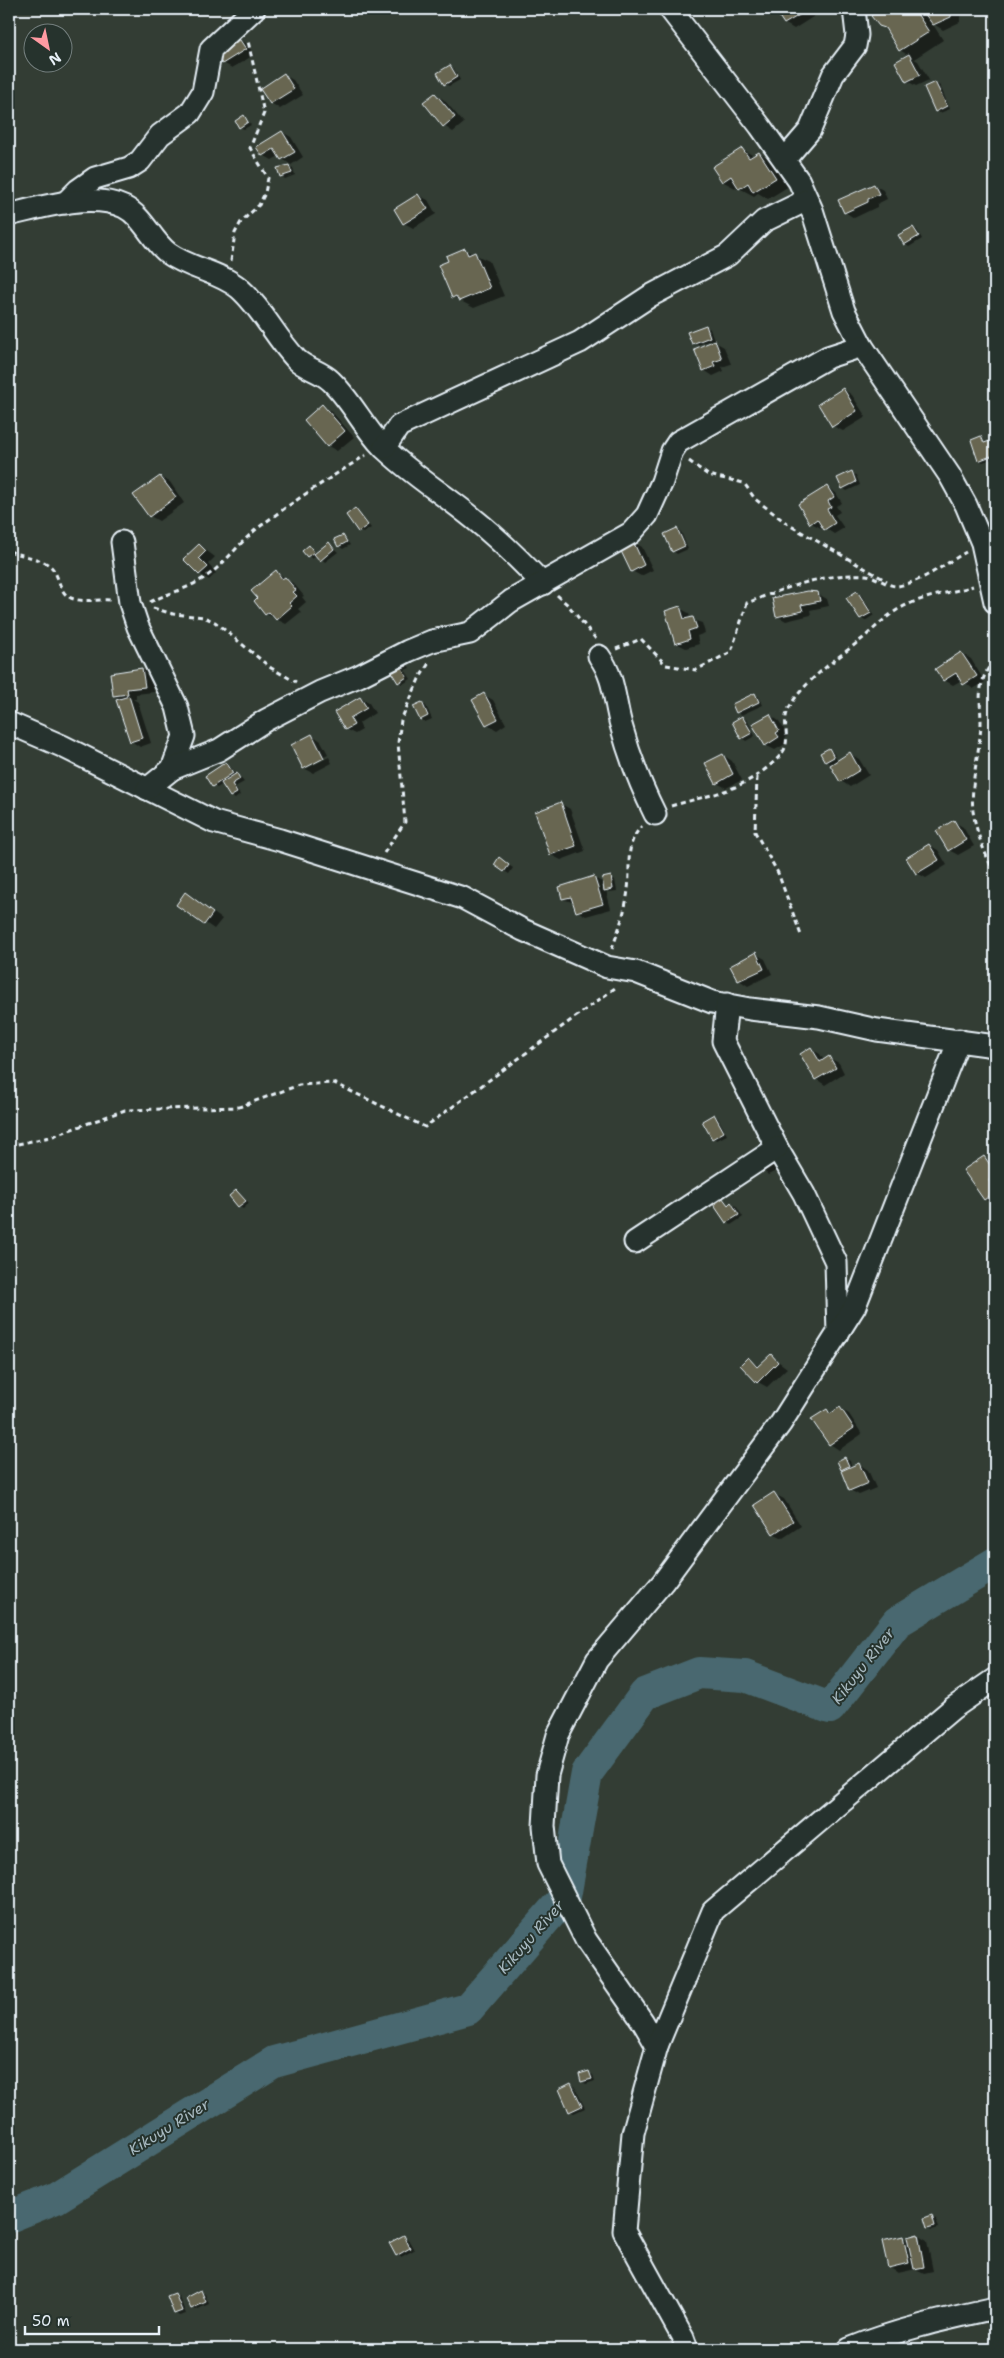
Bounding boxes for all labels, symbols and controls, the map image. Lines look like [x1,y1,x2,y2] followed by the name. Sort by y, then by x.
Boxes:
[22,22,72,72] north arrow
[46,48,65,69] text: N
[827,1623,900,1708] water label: Kikuyu River
[493,1895,569,1978] water label: Kikuyu River
[125,2094,214,2160] water label: Kikuyu River
[25,2303,159,2335] scale bar
[32,2311,70,2331] text: 50 m

